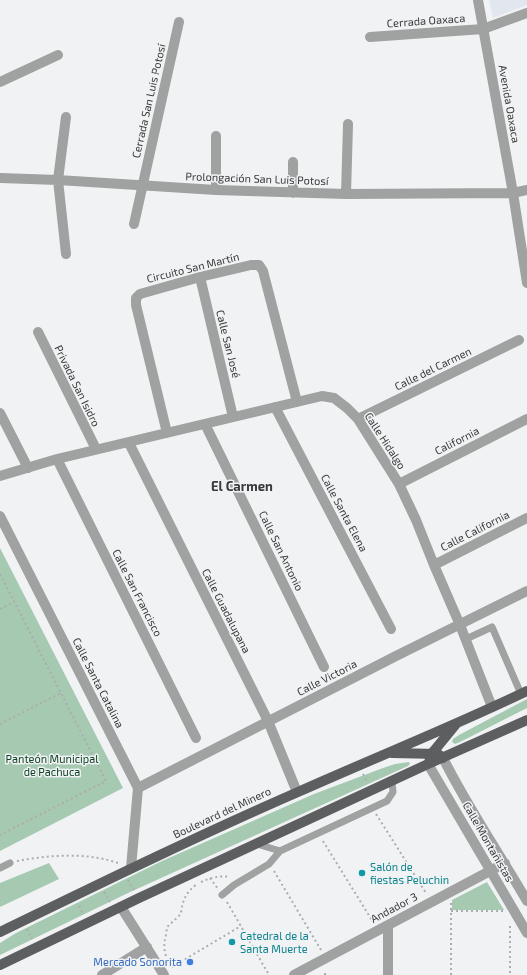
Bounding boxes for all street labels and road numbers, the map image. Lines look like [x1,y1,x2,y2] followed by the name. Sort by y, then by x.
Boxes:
[386,12,466,30] street label: Cerrada Oaxaca
[129,43,169,159] street label: Cerrada San Luis Potosí
[496,64,522,144] street label: Avenida Oaxaca
[185,170,329,188] street label: Prolongación San Luis Potosí
[145,250,241,286] street label: Circuito San Martín
[213,309,243,379] street label: Calle San José
[51,343,103,429] street label: Privada San Isidro
[392,345,474,393] street label: Calle del Carmen
[362,410,408,472] street label: Calle Hidalgo
[433,424,481,458] street label: California
[318,472,370,554] street label: Calle Santa Elena
[438,508,512,554] street label: Calle California
[256,509,306,593] street label: Calle San Antonio
[109,547,165,639] street label: Calle San Francisco
[199,567,253,655] street label: Calle Guadalupana
[70,636,126,730] street label: Calle Santa Catalina
[295,657,359,699] street label: Calle Victoria
[171,785,273,841] street label: Boulevard del Minero
[460,800,516,884] street label: Calle Montañistas
[368,890,420,926] street label: Andador 3

